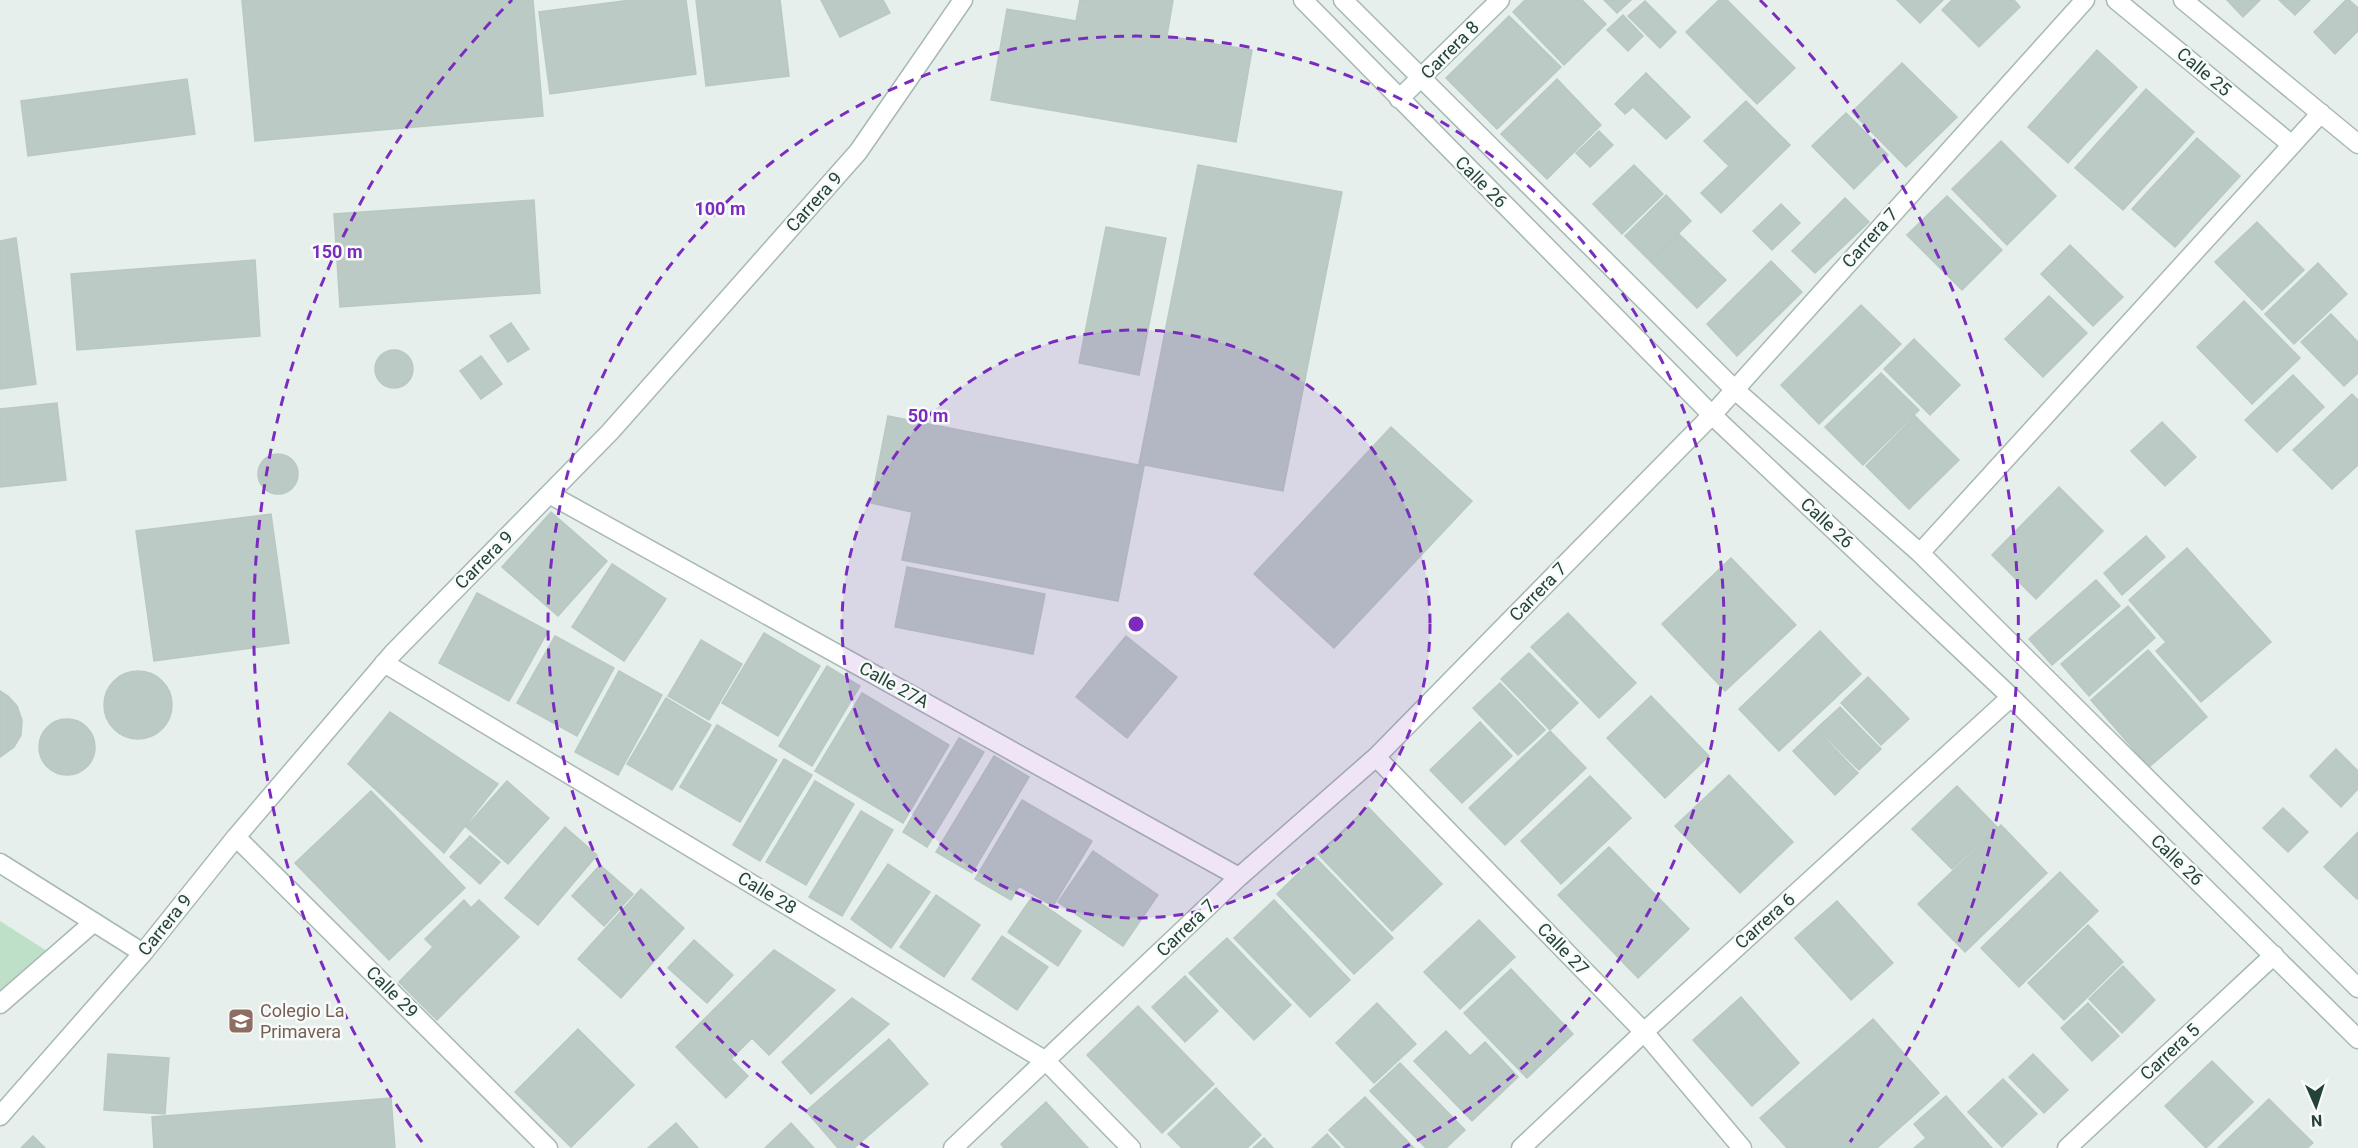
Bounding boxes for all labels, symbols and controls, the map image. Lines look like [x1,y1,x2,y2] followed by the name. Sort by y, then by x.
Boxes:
[1416,16,1483,83] street label: Carrera 8
[2173,43,2236,100] street label: Calle 25
[1451,151,1512,212] street label: Calle 26
[781,167,846,236] street label: Carrera 9
[694,198,746,219] text: 100 m
[1837,203,1902,272] street label: Carrera 7
[311,241,363,262] text: 150 m
[908,405,948,426] text: 50 m
[1797,493,1858,552] street label: Calle 26
[450,526,517,593] street label: Carrera 9
[1505,558,1571,625] street label: Carrera 7
[1126,614,1146,634] centre of rings
[856,657,933,712] street label: Calle 27A
[2147,830,2208,890] street label: Calle 26
[734,867,800,918] street label: Calle 28
[1730,888,1799,953] street label: Carrera 6
[133,890,196,960] street label: Carrera 9
[1152,895,1219,961] street label: Carrera 7
[1533,918,1593,979] street label: Calle 27
[362,961,423,1022] street label: Calle 29
[260,1000,345,1042] place label: Colegio La Primavera
[226,1006,256,1036] school or university icon: Colegio La Primavera
[2136,1019,2204,1084] street label: Carrera 5
[2286,1076,2346,1136] north arrow
[2311,1111,2323,1130] text: N

